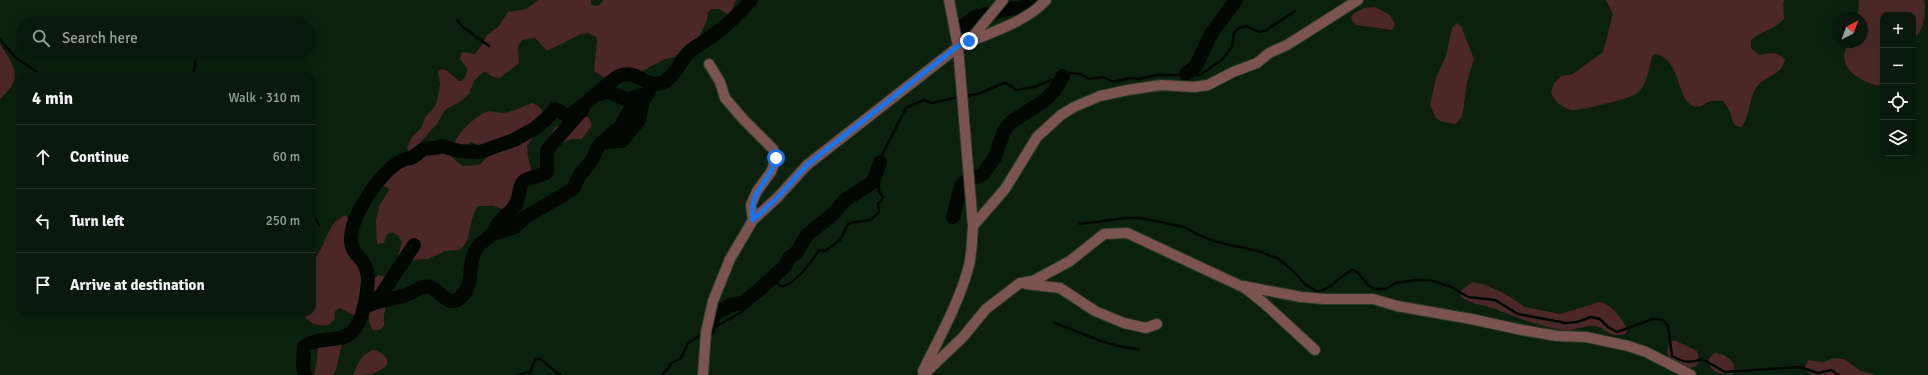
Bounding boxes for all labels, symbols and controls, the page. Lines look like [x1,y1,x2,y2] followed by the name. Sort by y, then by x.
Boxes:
[1832,12,1868,48] north arrow
[1880,12,1916,156] map controls
[1880,12,1916,48] button: +
[16,16,316,60] search box
[30,27,52,49] icon: search
[62,29,138,47] text: Search here
[960,32,978,50] route end
[1880,48,1916,84] button: −
[1880,84,1916,120] button: locate
[32,88,73,109] text: 4 min
[229,90,300,106] text: Walk · 310 m
[1880,120,1916,156] button: layers
[32,146,54,168] icon: ahead
[70,148,129,166] text: Continue
[273,149,300,165] text: 60 m
[767,149,785,167] route start
[32,210,54,232] icon: left
[70,212,124,230] text: Turn left
[266,213,300,229] text: 250 m
[32,274,54,296] icon: arrive
[70,276,205,294] text: Arrive at destination

